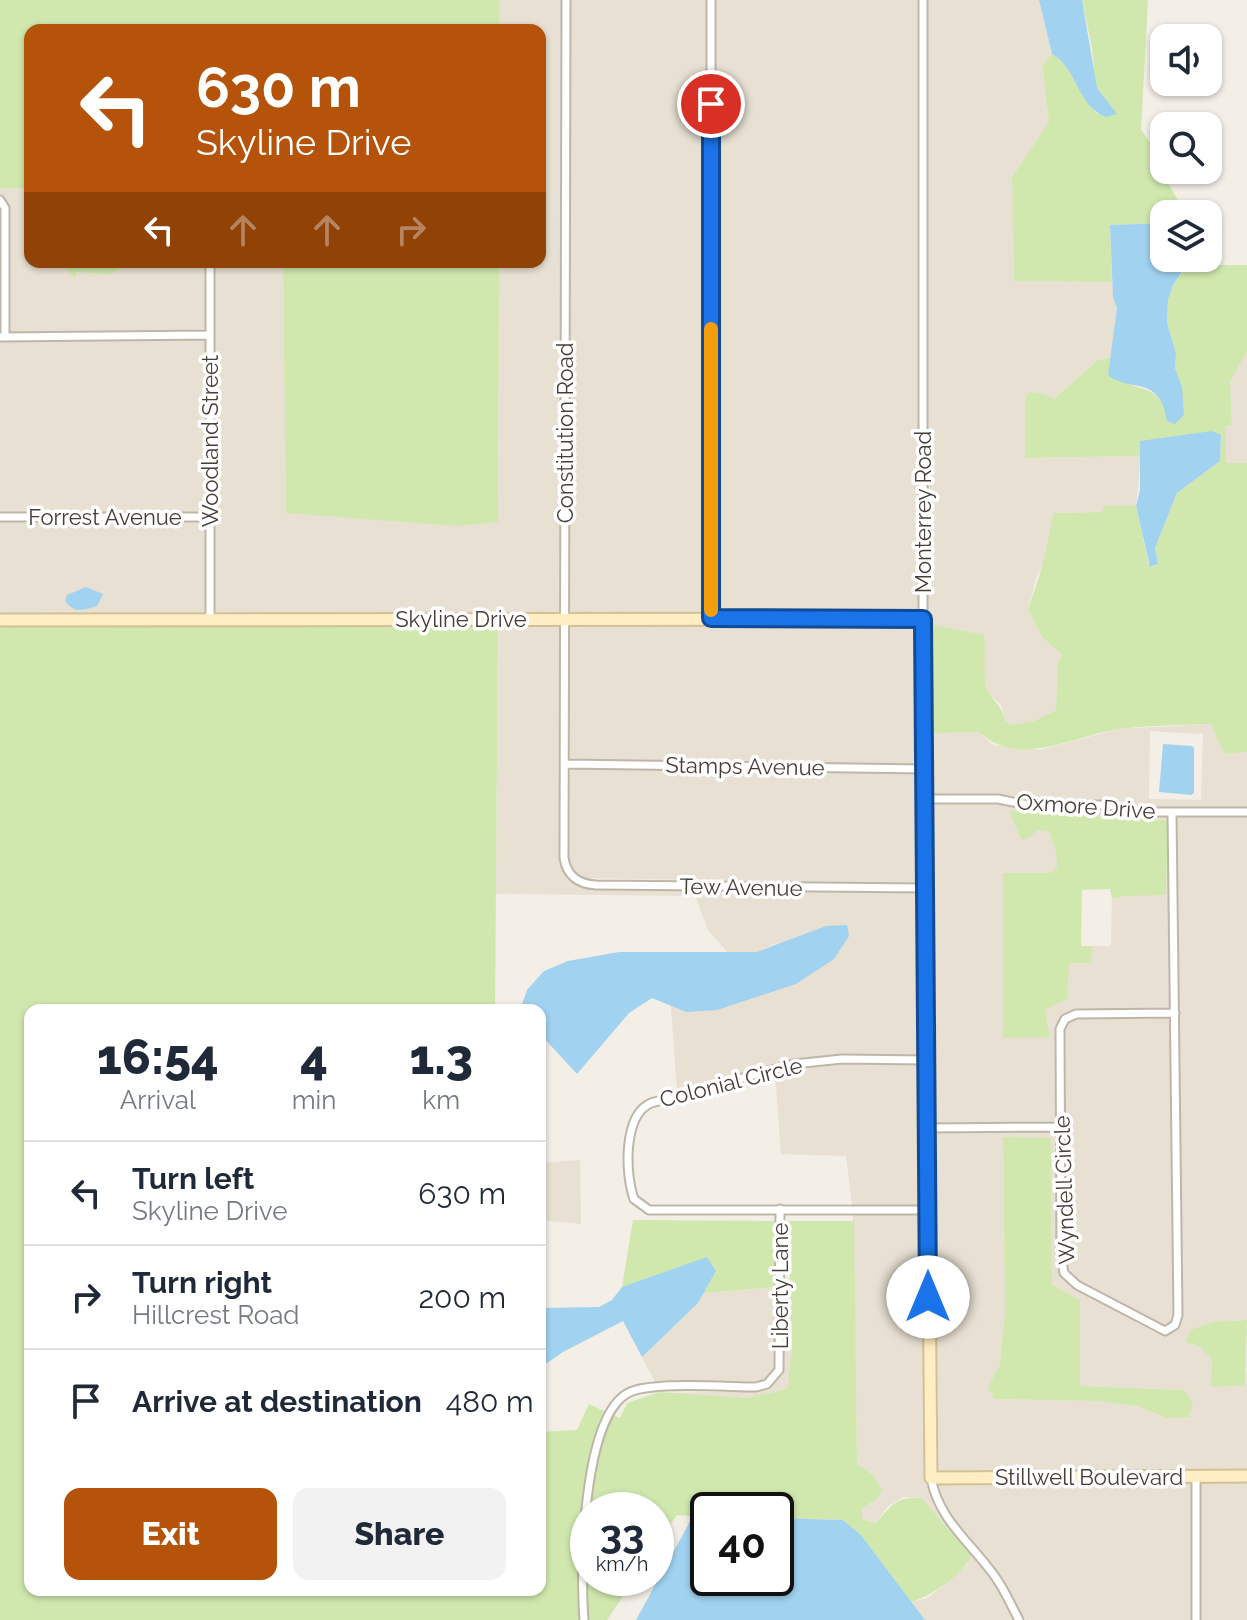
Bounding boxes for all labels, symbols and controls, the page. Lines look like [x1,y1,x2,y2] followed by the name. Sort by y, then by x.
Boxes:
[1150,24,1222,272] map controls
[1150,24,1222,96] button: sound
[196,54,361,120] text: 630 m
[64,56,168,160] icon: left
[677,70,745,138] pin
[689,82,733,126] icon: arrive
[1150,112,1222,184] button: search
[196,121,411,163] text: Skyline Drive
[1150,200,1222,272] button: layers
[137,208,181,252] icon: left
[221,208,265,252] icon: ahead
[305,208,349,252] icon: ahead
[389,208,433,252] icon: right
[552,343,578,523] street label: Constitution Road
[197,354,223,527] street label: Woodland Street
[910,431,936,593] street label: Monterrey Road
[28,504,182,530] street label: Forrest Avenue
[395,606,527,632] street label: Skyline Drive
[665,752,825,780] street label: Stamps Avenue
[1016,788,1156,824] street label: Oxmore Drive
[679,873,803,901] street label: Tew Avenue
[97,1029,219,1085] text: 16:54
[300,1029,328,1085] text: 4
[409,1029,473,1085] text: 1.3
[657,1052,805,1112] street label: Colonial Circle
[120,1085,196,1115] text: Arrival
[292,1085,336,1115] text: min
[422,1085,460,1115] text: km
[1048,1115,1080,1265] street label: Wyndell Circle
[132,1161,254,1196] text: Turn left
[64,1171,108,1215] icon: left
[418,1176,506,1211] text: 630 m
[132,1196,287,1226] text: Skyline Drive
[767,1223,793,1349] street label: Liberty Lane
[886,1255,970,1339] position arrow
[132,1265,272,1300] text: Turn right
[64,1275,108,1319] icon: right
[418,1280,506,1315] text: 200 m
[132,1300,300,1330] text: Hillcrest Road
[64,1379,108,1423] icon: arrive
[132,1384,422,1419] text: Arrive at destination
[446,1384,534,1419] text: 480 m
[995,1464,1183,1490] street label: Stillwell Boulevard
[64,1488,277,1580] button: Exit
[293,1488,506,1580] button: Share
[690,1492,794,1596] speed limit sign: 40
[600,1510,644,1557] text: 33
[596,1552,648,1576] text: km/h

